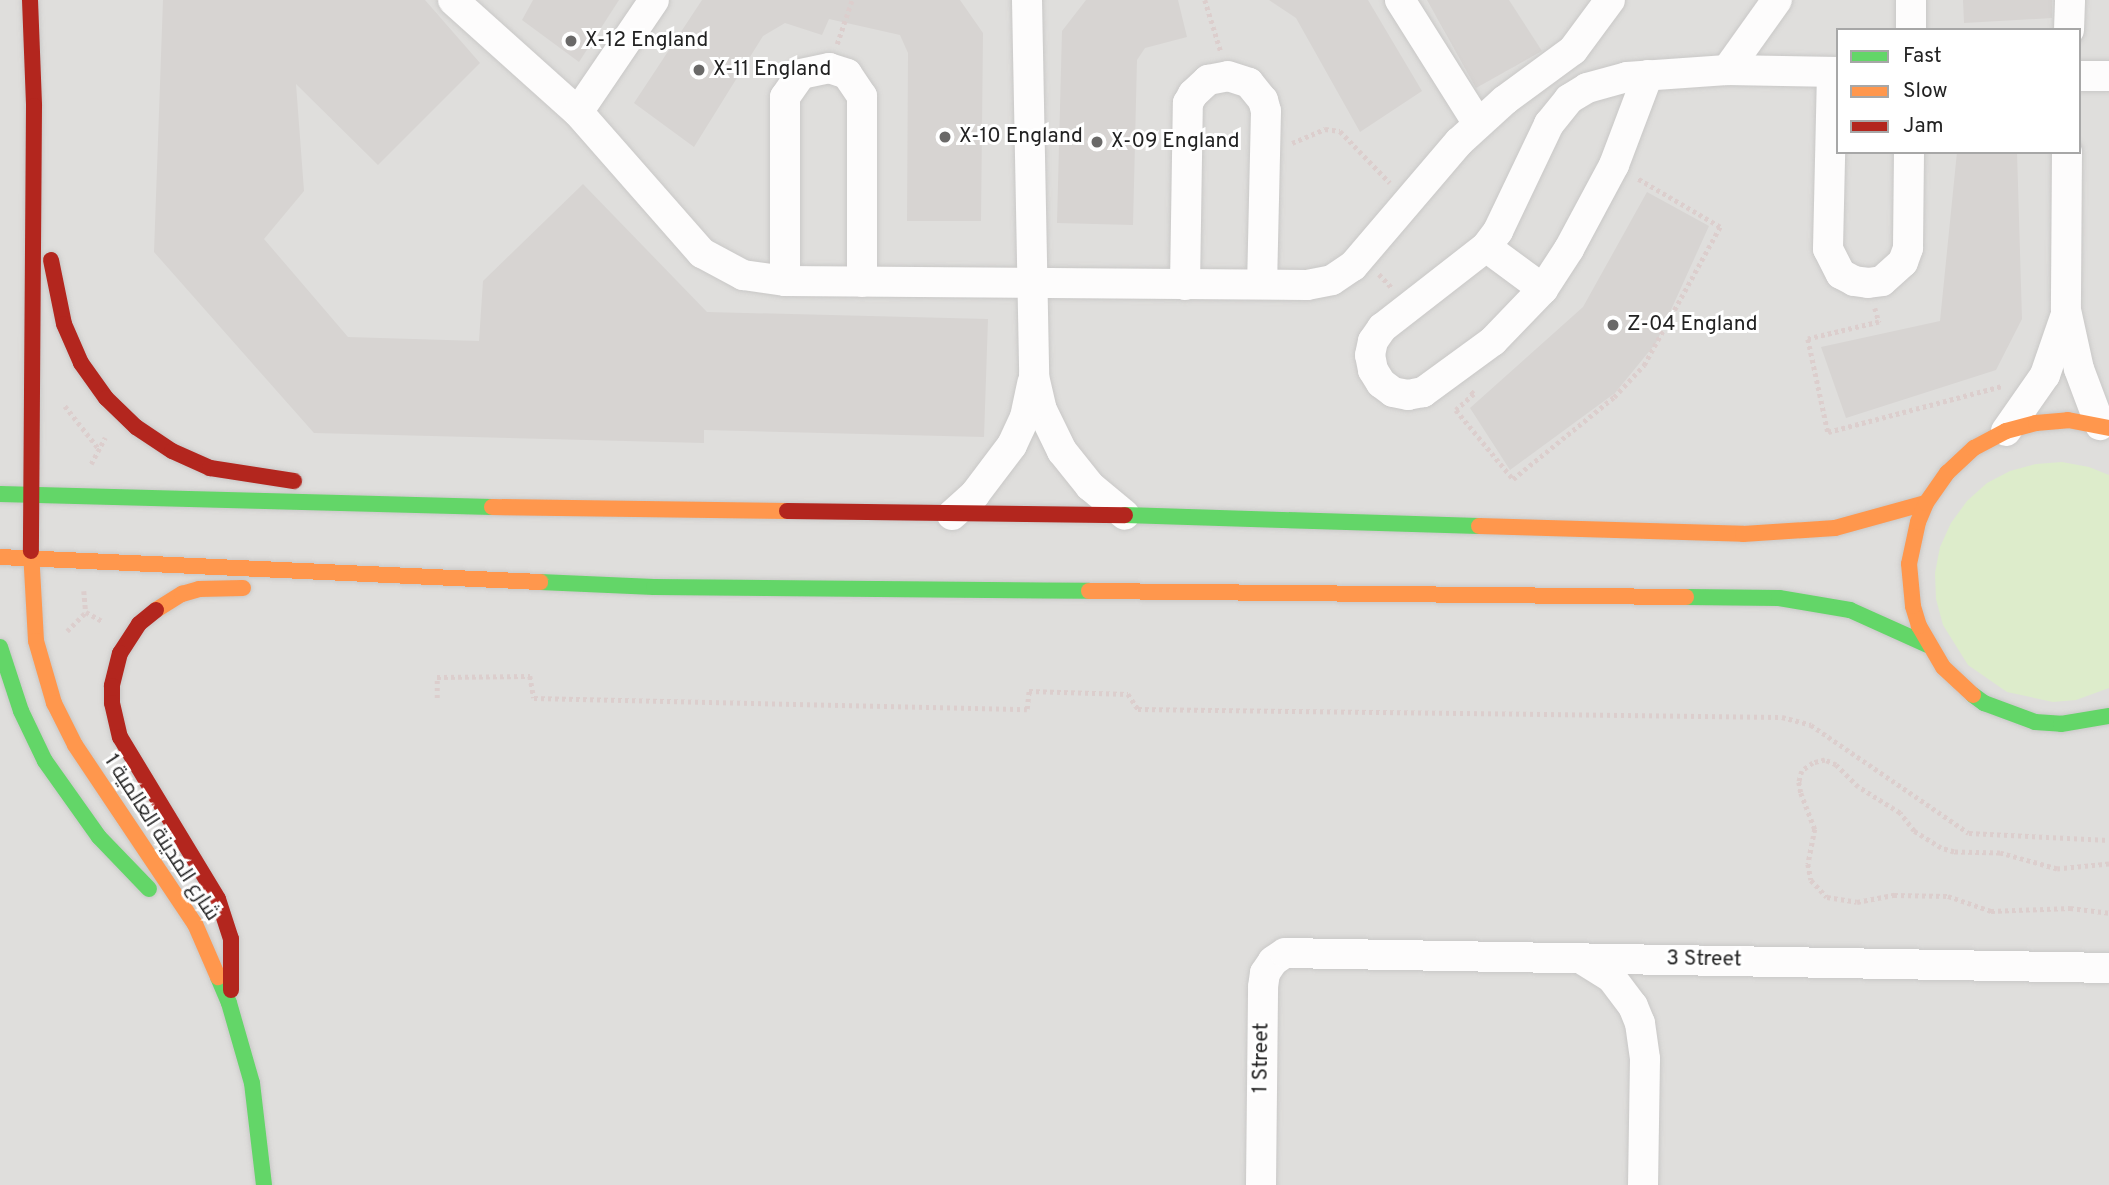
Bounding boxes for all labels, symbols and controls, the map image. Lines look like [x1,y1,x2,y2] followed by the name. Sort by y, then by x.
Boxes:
[585,28,708,54] place label: X-12 England
[1836,28,2081,154] legend
[563,33,579,49] marker: X-12 England
[1903,43,1942,70] text: Fast
[713,57,831,83] place label: X-11 England
[691,62,707,78] marker: X-11 England
[1903,78,1948,105] text: Slow
[1903,113,1944,140] text: Jam
[959,124,1083,150] place label: X-10 England
[937,129,953,145] marker: X-10 England
[1111,129,1240,155] place label: X-09 England
[1089,134,1105,150] marker: X-09 England
[1627,312,1758,338] place label: Z-04 England
[1605,317,1621,333] marker: Z-04 England
[98,750,224,926] street label: شارع المدينة العالمية 1
[1666,947,1742,973] street label: 3 Street
[1249,1022,1275,1094] street label: 1 Street

